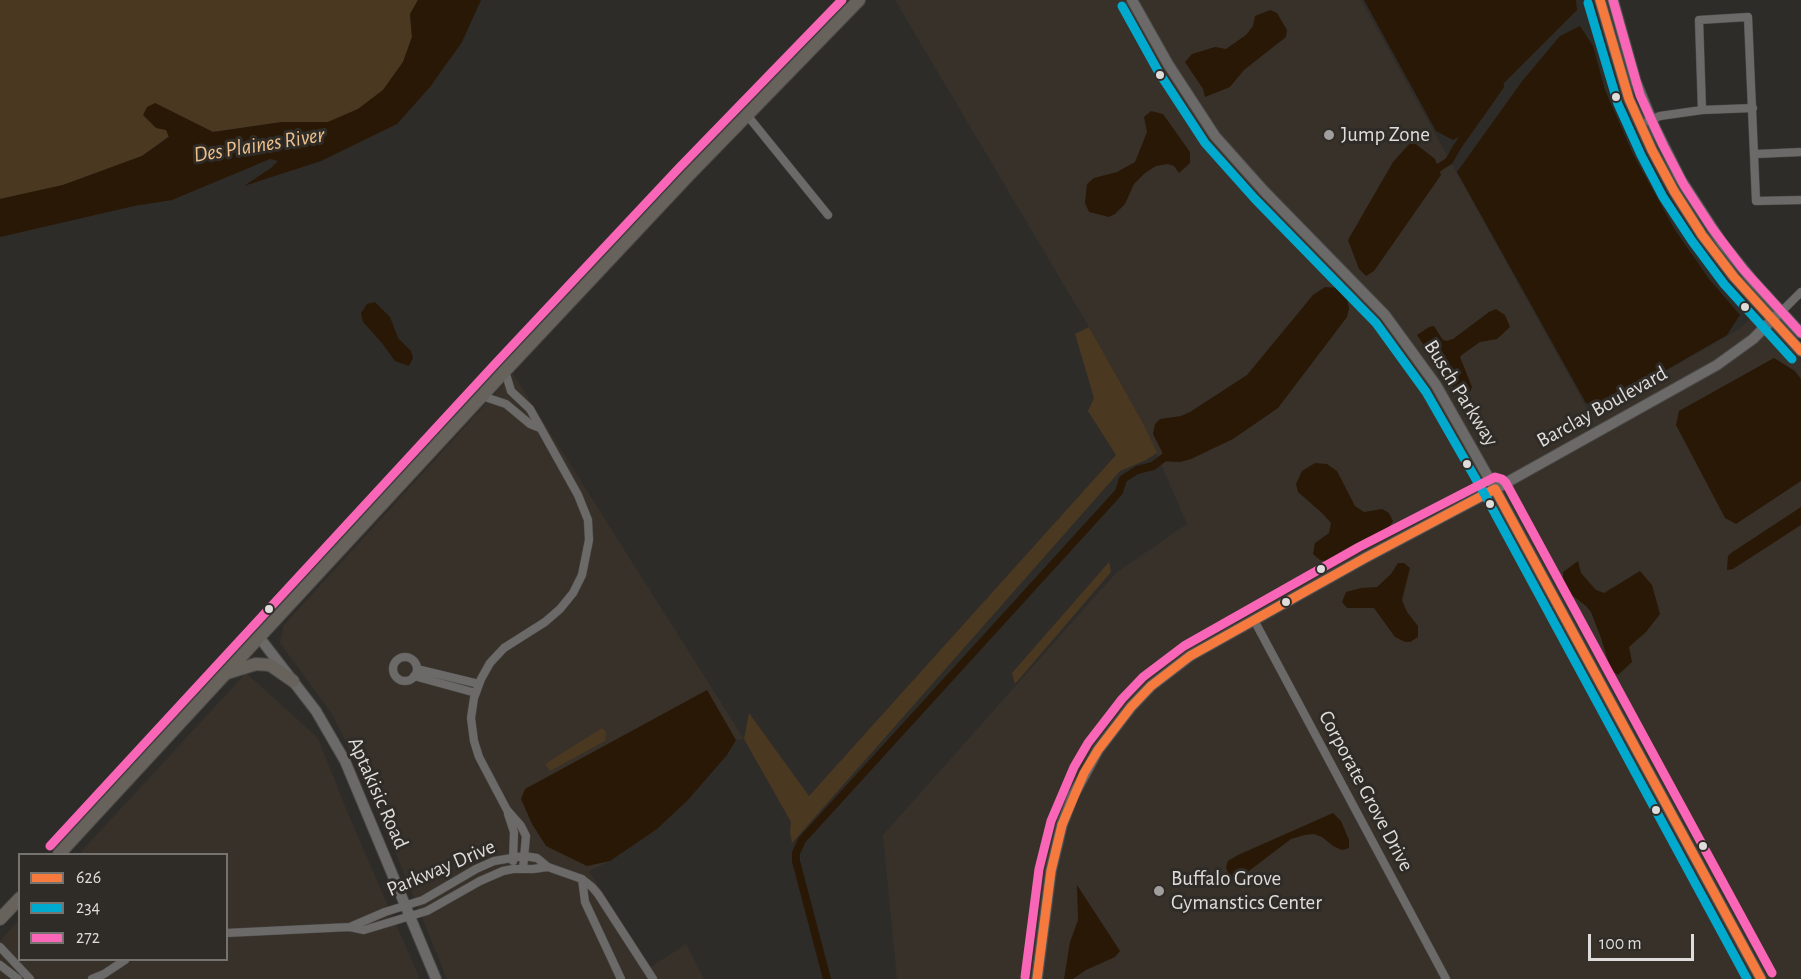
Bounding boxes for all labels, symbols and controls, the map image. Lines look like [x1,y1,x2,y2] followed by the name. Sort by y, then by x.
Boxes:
[1154,69,1166,81] unlabelled marker
[1610,91,1622,103] unlabelled marker
[192,122,326,168] water label: Des Plaines River
[1341,122,1430,148] place label: Jump Zone
[1322,128,1336,142] marker: Jump Zone
[1739,301,1751,313] unlabelled marker
[1418,335,1504,451] street label: Busch Parkway
[1532,361,1672,453] street label: Barclay Boulevard
[1461,458,1473,470] unlabelled marker
[1484,498,1496,510] unlabelled marker
[1315,563,1327,575] unlabelled marker
[1280,596,1292,608] unlabelled marker
[263,603,275,615] unlabelled marker
[1313,706,1419,876] street label: Corporate Grove Drive
[342,733,414,853] street label: Aptakisic Road
[1650,804,1662,816] unlabelled marker
[383,834,499,902] street label: Parkway Drive
[1697,840,1709,852] unlabelled marker
[18,853,228,961] legend
[1171,866,1322,916] place label: Buffalo Grove Gymanstics Center
[76,869,101,887] text: 626
[1152,884,1166,898] marker: Buffalo Grove Gymanstics Center
[76,899,100,917] text: 234
[1591,922,1698,960] scale bar
[76,929,100,947] text: 272
[1599,935,1642,953] text: 100 m

